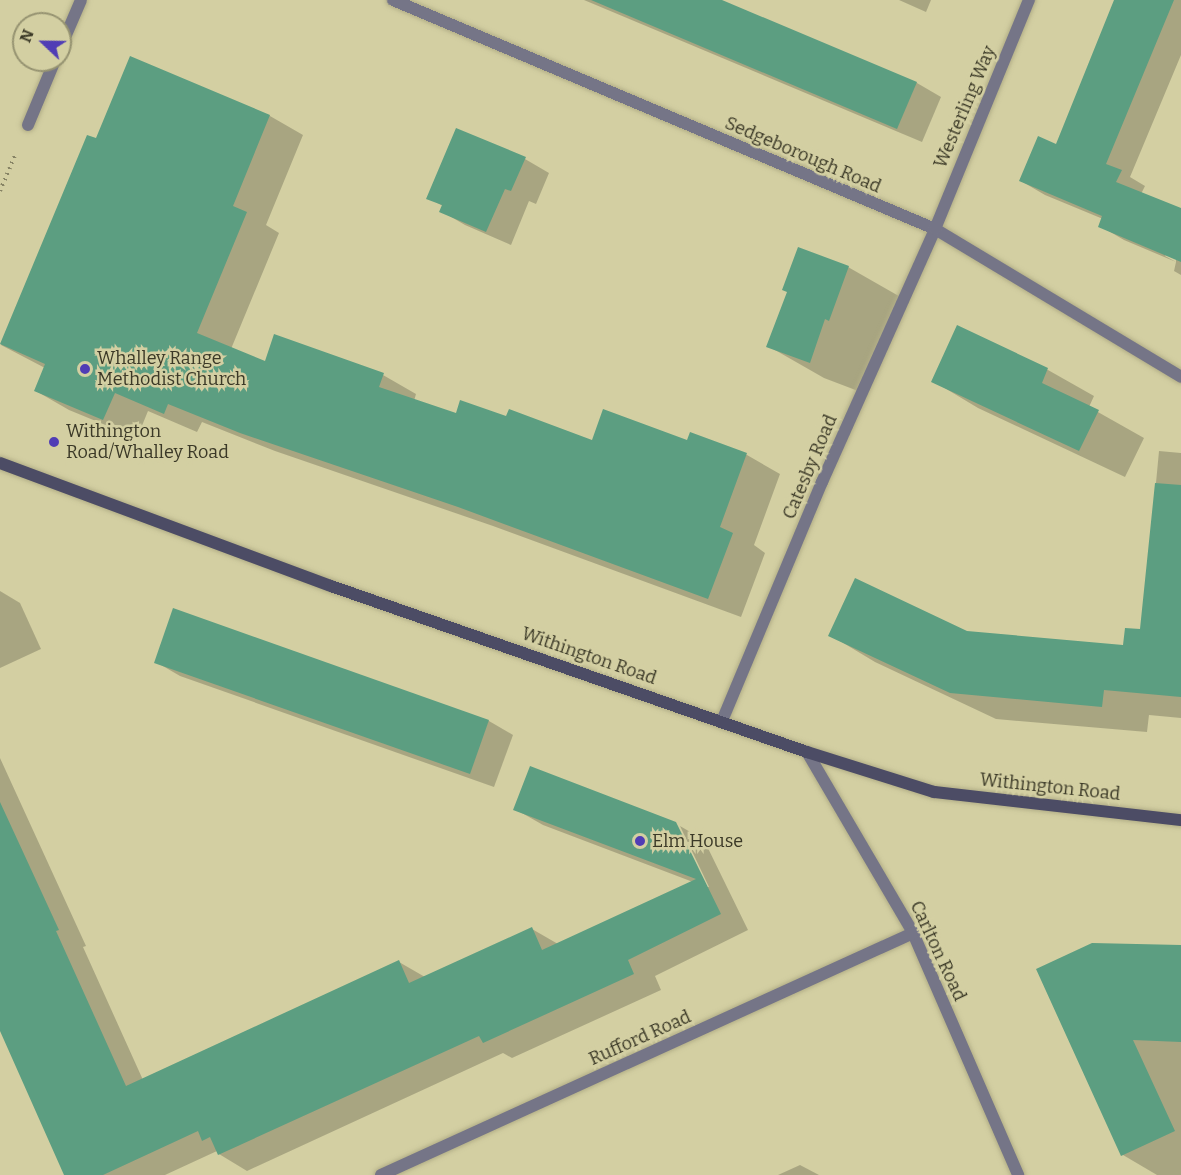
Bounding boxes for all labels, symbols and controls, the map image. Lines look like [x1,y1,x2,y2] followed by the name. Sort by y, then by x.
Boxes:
[12,12,72,72] north arrow
[16,27,38,45] text: N
[930,43,1000,171] street label: Westerling Way
[722,112,884,198] street label: Sedgeborough Road
[97,348,246,391] place label: Whalley Range Methodist Church
[78,362,92,376] marker: Whalley Range Methodist Church
[778,412,842,522] street label: Catesby Road
[66,421,229,464] place label: Withington Road/Whalley Road
[47,435,61,449] marker: Withington Road/Whalley Road
[519,623,659,689] street label: Withington Road
[979,769,1121,805] street label: Withington Road
[652,830,743,852] place label: Elm House
[633,834,647,848] marker: Elm House
[905,898,971,1004] street label: Carlton Road
[586,1006,694,1070] street label: Rufford Road

